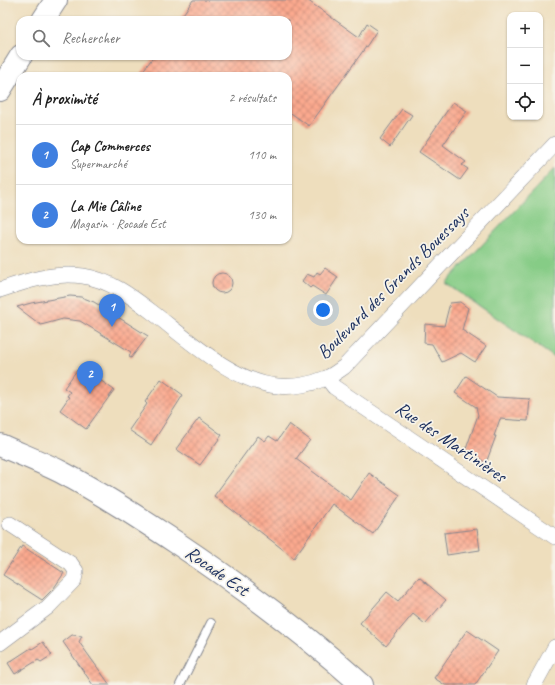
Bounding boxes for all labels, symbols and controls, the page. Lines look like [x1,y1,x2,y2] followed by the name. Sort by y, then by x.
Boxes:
[507,12,543,120] map controls
[507,12,543,48] button: +
[16,16,292,60] search box
[30,27,52,49] icon: search
[62,29,120,48] text: Rechercher
[507,48,543,84] button: −
[507,84,543,120] button: locate
[32,88,97,109] text: À proximité
[228,90,276,106] text: 2 résultats
[70,137,150,156] text: Cap Commerces
[42,147,48,163] text: 1
[248,147,276,163] text: 110 m
[70,156,127,172] text: Supermarché
[70,197,141,216] text: La Mie Câline
[312,201,475,364] street label: Boulevard des Grands Bouessays
[42,207,48,223] text: 2
[248,207,276,223] text: 130 m
[70,216,166,232] text: Magasin · Rocade Est
[99,294,125,327] pin: 1
[313,300,333,320] your location
[77,361,103,394] pin: 2
[391,396,512,489] street label: Rue des Martinières
[181,540,255,602] street label: Rocade Est

